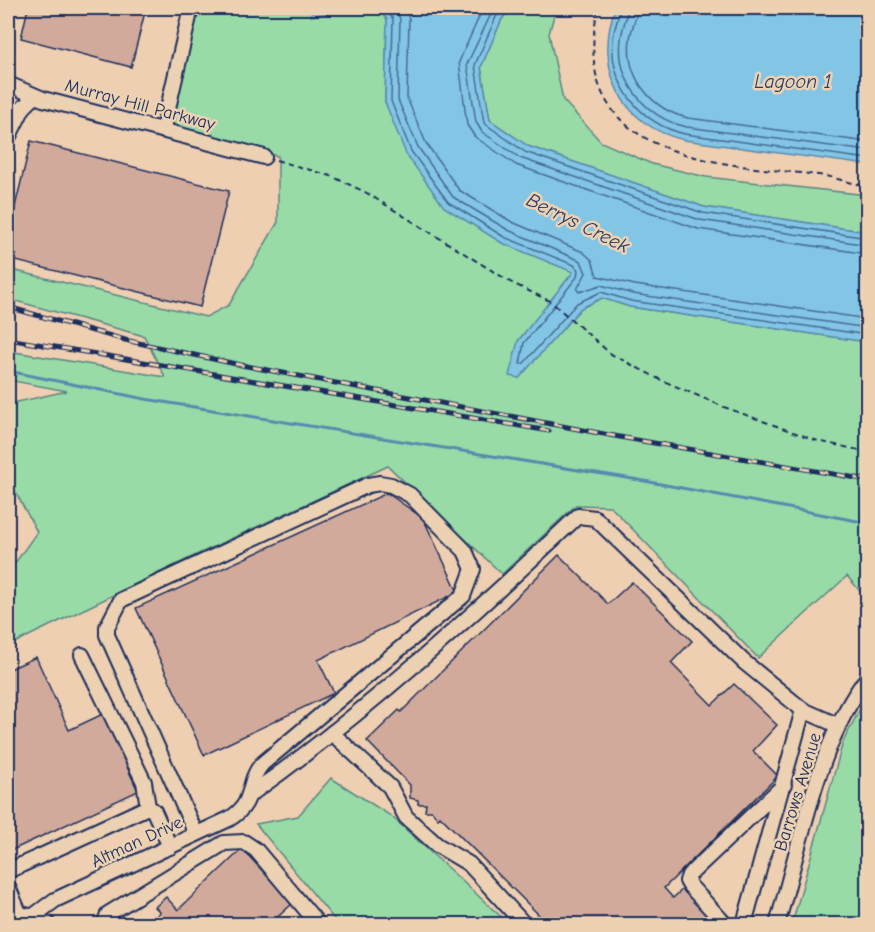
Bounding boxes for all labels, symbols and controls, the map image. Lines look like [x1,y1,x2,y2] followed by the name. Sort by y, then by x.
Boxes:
[754,70,832,93] water label: Lagoon 1
[63,75,218,135] street label: Murray Hill Parkway
[523,188,633,258] water label: Berrys Creek
[770,730,826,854] street label: Barrows Avenue
[88,812,186,872] street label: Altman Drive

